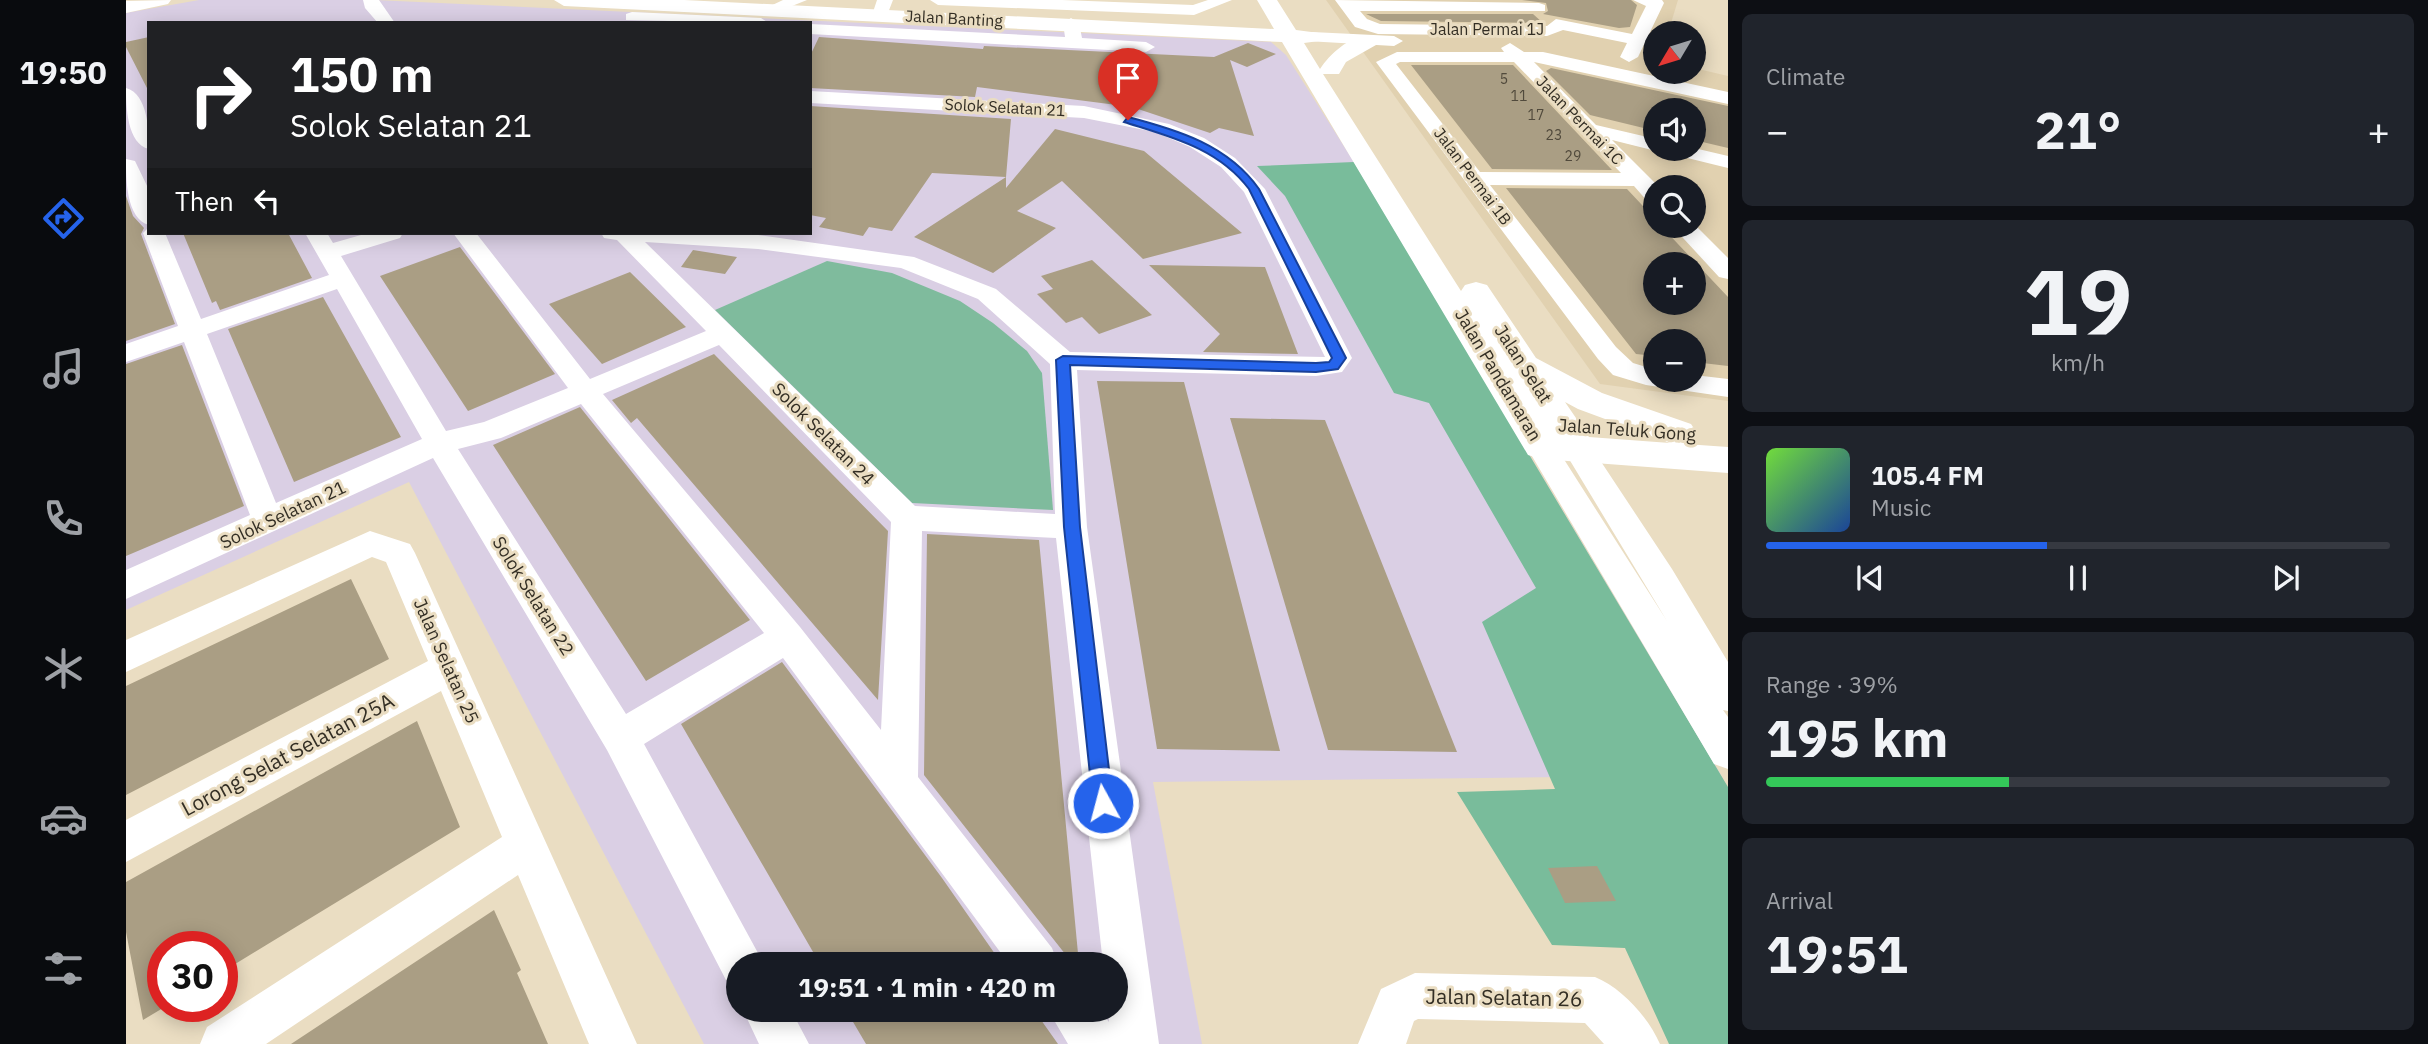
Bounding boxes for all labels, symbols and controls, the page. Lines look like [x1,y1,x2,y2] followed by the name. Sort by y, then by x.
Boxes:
[905,5,1004,31] street label: Jalan Banting
[1430,19,1544,39] street label: Jalan Permai 1J
[1643,21,1706,84] north arrow
[1643,21,1706,392] map controls
[290,42,434,105] text: 150 m
[1098,48,1158,120] pin
[175,49,266,140] icon: right
[19,51,107,93] text: 19:50
[1109,59,1147,97] icon: arrive
[1766,61,1845,91] text: Climate
[1500,70,1508,88] house number: 5
[1532,71,1628,169] street label: Jalan Permai 1C
[1511,87,1527,105] house number: 11
[944,94,1066,120] street label: Solok Selatan 21
[2035,96,2121,163] text: 21°
[1643,98,1706,161] button: sound
[290,104,532,146] text: Solok Selatan 21
[1528,106,1544,124] house number: 17
[1766,106,1789,155] text: −
[2367,106,2390,155] text: +
[1430,123,1516,229] street label: Jalan Permai 1B
[1546,126,1562,144] house number: 23
[1565,147,1581,165] house number: 29
[1643,175,1706,238] button: search
[248,182,286,220] icon: left
[175,184,234,218] text: Then
[39,194,88,243] icon: directions
[2023,242,2133,360] text: 19
[1643,252,1706,315] button: +
[1450,304,1547,445] street label: Jalan Pandamaran
[1490,320,1557,407] street label: Jalan Selat
[1643,329,1706,392] button: −
[39,344,88,393] icon: music
[2051,347,2105,377] text: km/h
[767,377,880,490] street label: Solok Selatan 24
[1557,413,1697,446] street label: Jalan Teluk Gong
[1871,458,1984,492] text: 105.4 FM
[216,475,349,554] street label: Solok Selatan 21
[1871,492,1931,522] text: Music
[39,494,88,543] icon: phone
[488,532,579,660] street label: Solok Selatan 22
[1851,559,1889,597] icon: previous
[2059,559,2097,597] icon: pause
[2267,559,2305,597] icon: next
[409,595,484,727] street label: Jalan Selatan 25
[39,644,88,693] icon: climate
[1766,669,1898,699] text: Range · 39%
[176,686,399,822] street label: Lorong Selat Selatan 25A
[1766,704,1948,771] text: 195 km
[1066,766,1140,840] position arrow
[39,794,88,843] icon: car
[1766,885,1833,915] text: Arrival
[1766,920,1908,987] text: 19:51
[147,931,238,1022] speed limit sign: 30
[39,944,88,993] icon: filters
[798,970,1056,1004] text: 19:51 · 1 min · 420 m
[1425,982,1583,1012] street label: Jalan Selatan 26

